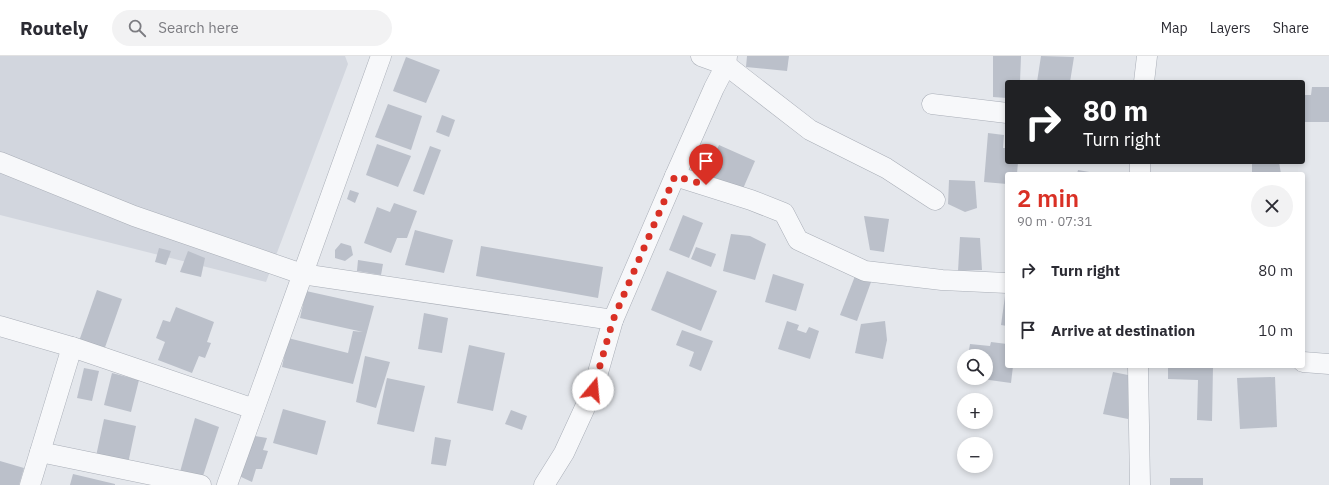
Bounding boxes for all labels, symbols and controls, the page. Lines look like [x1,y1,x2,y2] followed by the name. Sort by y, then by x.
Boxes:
[112,10,392,46] search box
[20,16,88,40] text: Routely
[126,17,148,39] icon: search
[158,18,239,37] text: Search here
[1161,19,1188,37] text: Map
[1210,19,1251,37] text: Layers
[1273,19,1309,37] text: Share
[1083,92,1148,129] text: 80 m
[1017,96,1069,148] icon: right
[1083,128,1161,151] text: Turn right
[689,144,723,185] pin
[695,150,717,172] icon: arrive
[1017,182,1079,214] text: 2 min
[1251,185,1293,227] button: close
[1017,213,1092,230] text: 90 m · 07:31
[1017,259,1039,281] icon: right
[1051,261,1120,280] text: Turn right
[1258,261,1293,280] text: 80 m
[1017,319,1039,341] icon: arrive
[1051,321,1195,340] text: Arrive at destination
[1258,321,1293,340] text: 10 m
[957,349,993,473] map controls
[957,349,993,385] button: search
[572,369,614,411] position arrow
[957,393,993,429] button: +
[957,437,993,473] button: −

